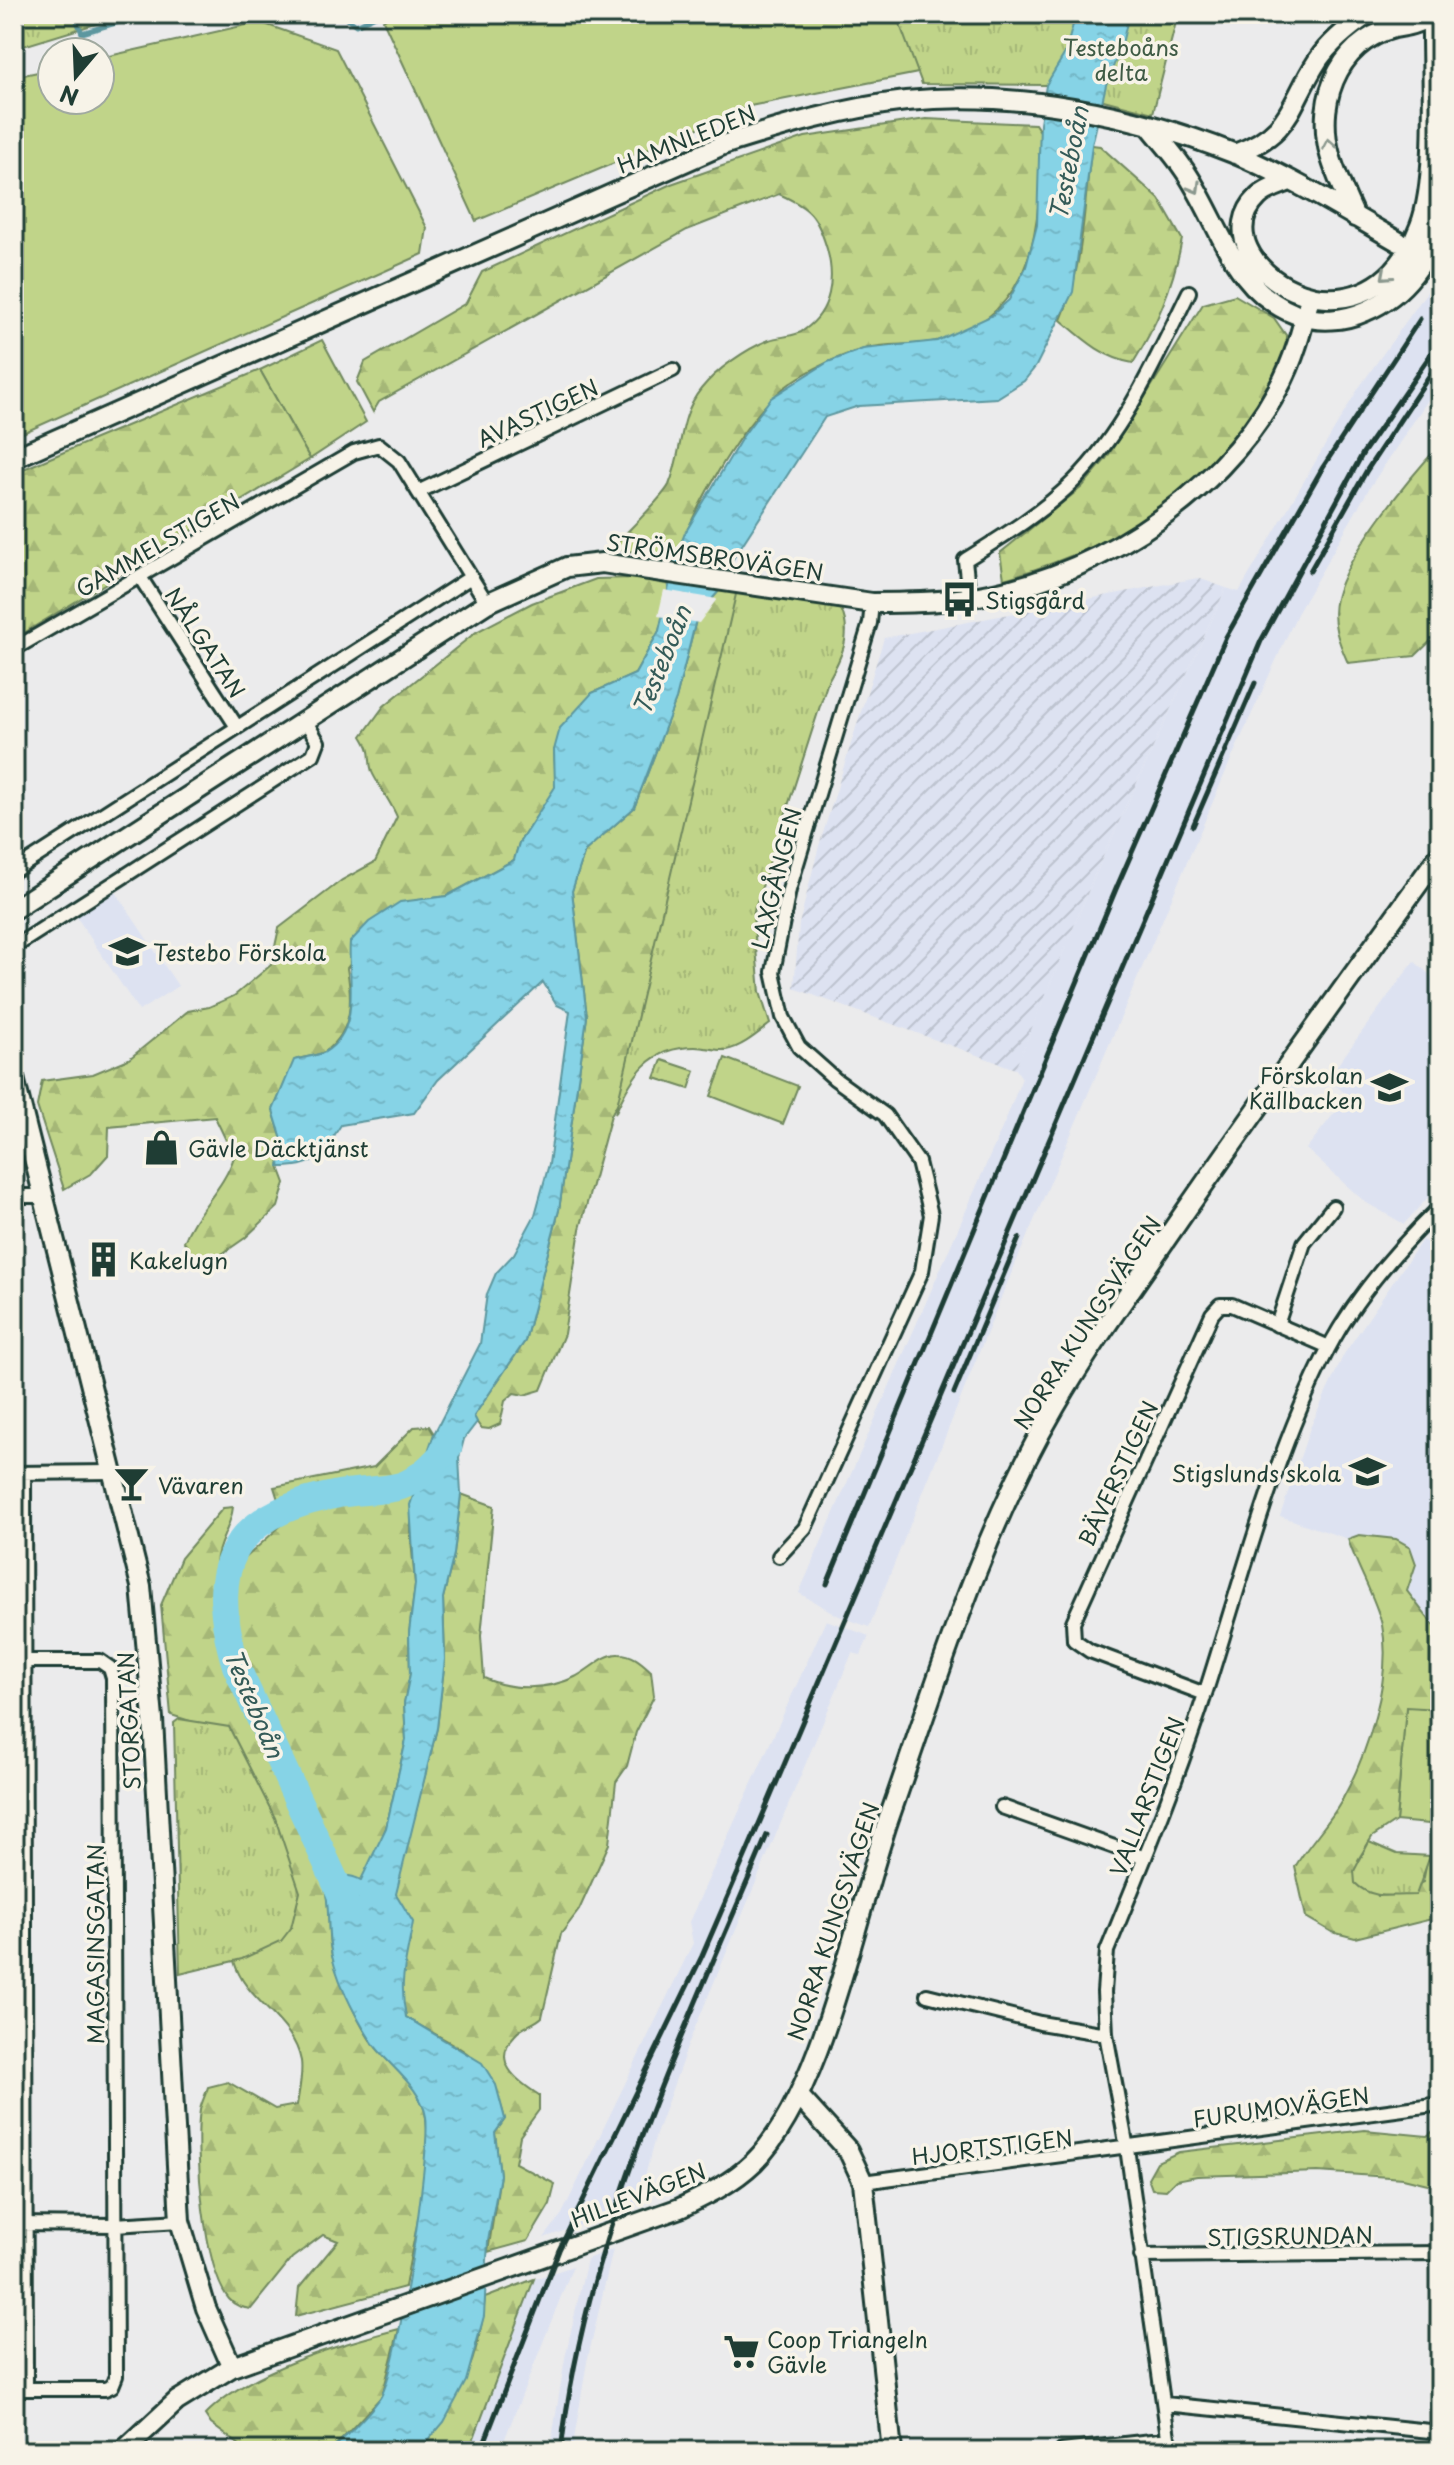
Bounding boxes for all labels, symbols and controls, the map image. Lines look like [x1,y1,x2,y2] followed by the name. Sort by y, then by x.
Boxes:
[1063,30,1179,88] park label: Testeboåns delta
[36,36,116,116] north arrow
[55,78,83,115] text: N
[612,95,760,181] street label: HAMNLEDEN
[1039,102,1097,223] water label: Testeboån
[1321,138,1338,151] one-way arrow
[1185,179,1201,194] one-way arrow
[1381,266,1395,281] one-way arrow
[471,369,603,455] street label: AVASTIGEN
[69,484,245,604] street label: GAMMELSTIGEN
[604,524,826,588] street label: STRÖMSBROVÄGEN
[158,580,254,704] street label: NÅLGATAN
[940,580,978,618] bus stop icon: Stigsgård
[985,583,1085,616] place label: Stigsgård
[623,599,700,720] water label: Testeboån
[741,804,809,952] street label: LAXGÅNGEN
[108,932,146,970] school or university icon: Testebo Förskola
[153,935,326,968] place label: Testebo Förskola
[1249,1058,1363,1116] place label: Förskolan Källbacken
[1370,1068,1408,1106] school or university icon: Förskolan Källbacken
[143,1128,181,1166] shop icon: Gävle Däcktjänst
[188,1131,369,1164] place label: Gävle Däcktjänst
[1004,1209,1168,1435] street label: NORRA KUNGSVÄGEN
[84,1240,122,1278] building icon: Kakelugn
[129,1243,228,1276] place label: Kakelugn
[1069,1395,1165,1551] street label: BÄVERSTIGEN
[1348,1453,1386,1491] school or university icon: Stigslunds skola
[1171,1456,1341,1489] place label: Stigslunds skola
[113,1465,151,1503] bar icon: Vävaren
[158,1468,244,1501] place label: Vävaren
[216,1643,295,1764] water label: Testeboån
[108,1651,148,1791] street label: STORGATAN
[1100,1712,1192,1880] street label: VALLARSTIGEN
[778,1798,886,2044] street label: NORRA KUNGSVÄGEN
[78,1844,111,2044] street label: MAGASINSGATAN
[1191,2077,1371,2135] street label: FURUMOVÄGEN
[910,2120,1074,2172] street label: HJORTSTIGEN
[566,2153,710,2235] street label: HILLEVÄGEN
[1207,2217,1373,2253] street label: STIGSRUNDAN
[767,2322,928,2380] place label: Coop Triangeln Gävle
[722,2332,760,2370] supermarket icon: Coop Triangeln Gävle

